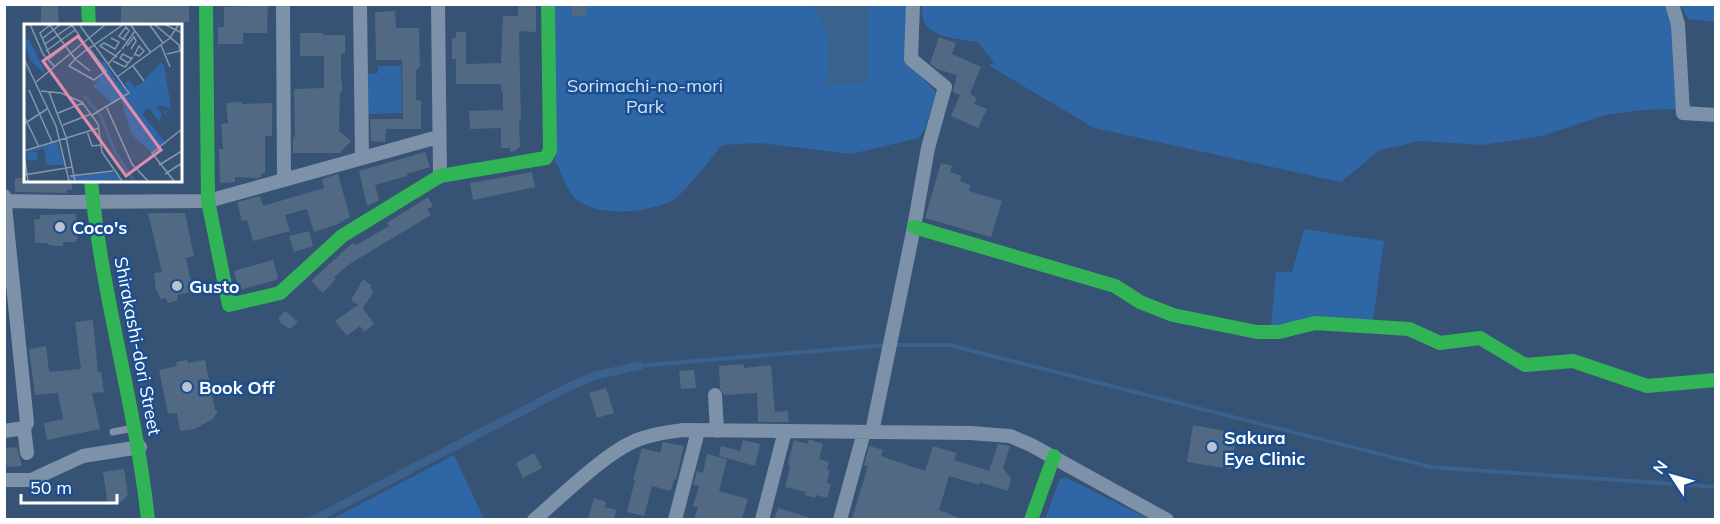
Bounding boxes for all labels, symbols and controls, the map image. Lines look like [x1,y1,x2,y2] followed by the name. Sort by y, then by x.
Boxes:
[24,24,182,182] inset map
[567,74,723,118] park label: Sorimachi-no-mori Park
[72,216,127,239] place label: Coco's
[53,220,67,234] marker: Coco's
[109,255,167,437] street label: Shirakashi-dori Street
[189,275,239,298] place label: Gusto
[170,279,184,293] marker: Gusto
[199,376,275,399] place label: Book Off
[180,380,194,394] marker: Book Off
[1224,426,1305,470] place label: Sakura Eye Clinic
[1205,440,1219,454] marker: Sakura Eye Clinic
[1642,446,1702,506] north arrow
[1648,456,1672,478] text: N
[21,467,117,505] scale bar
[30,476,72,499] text: 50 m

